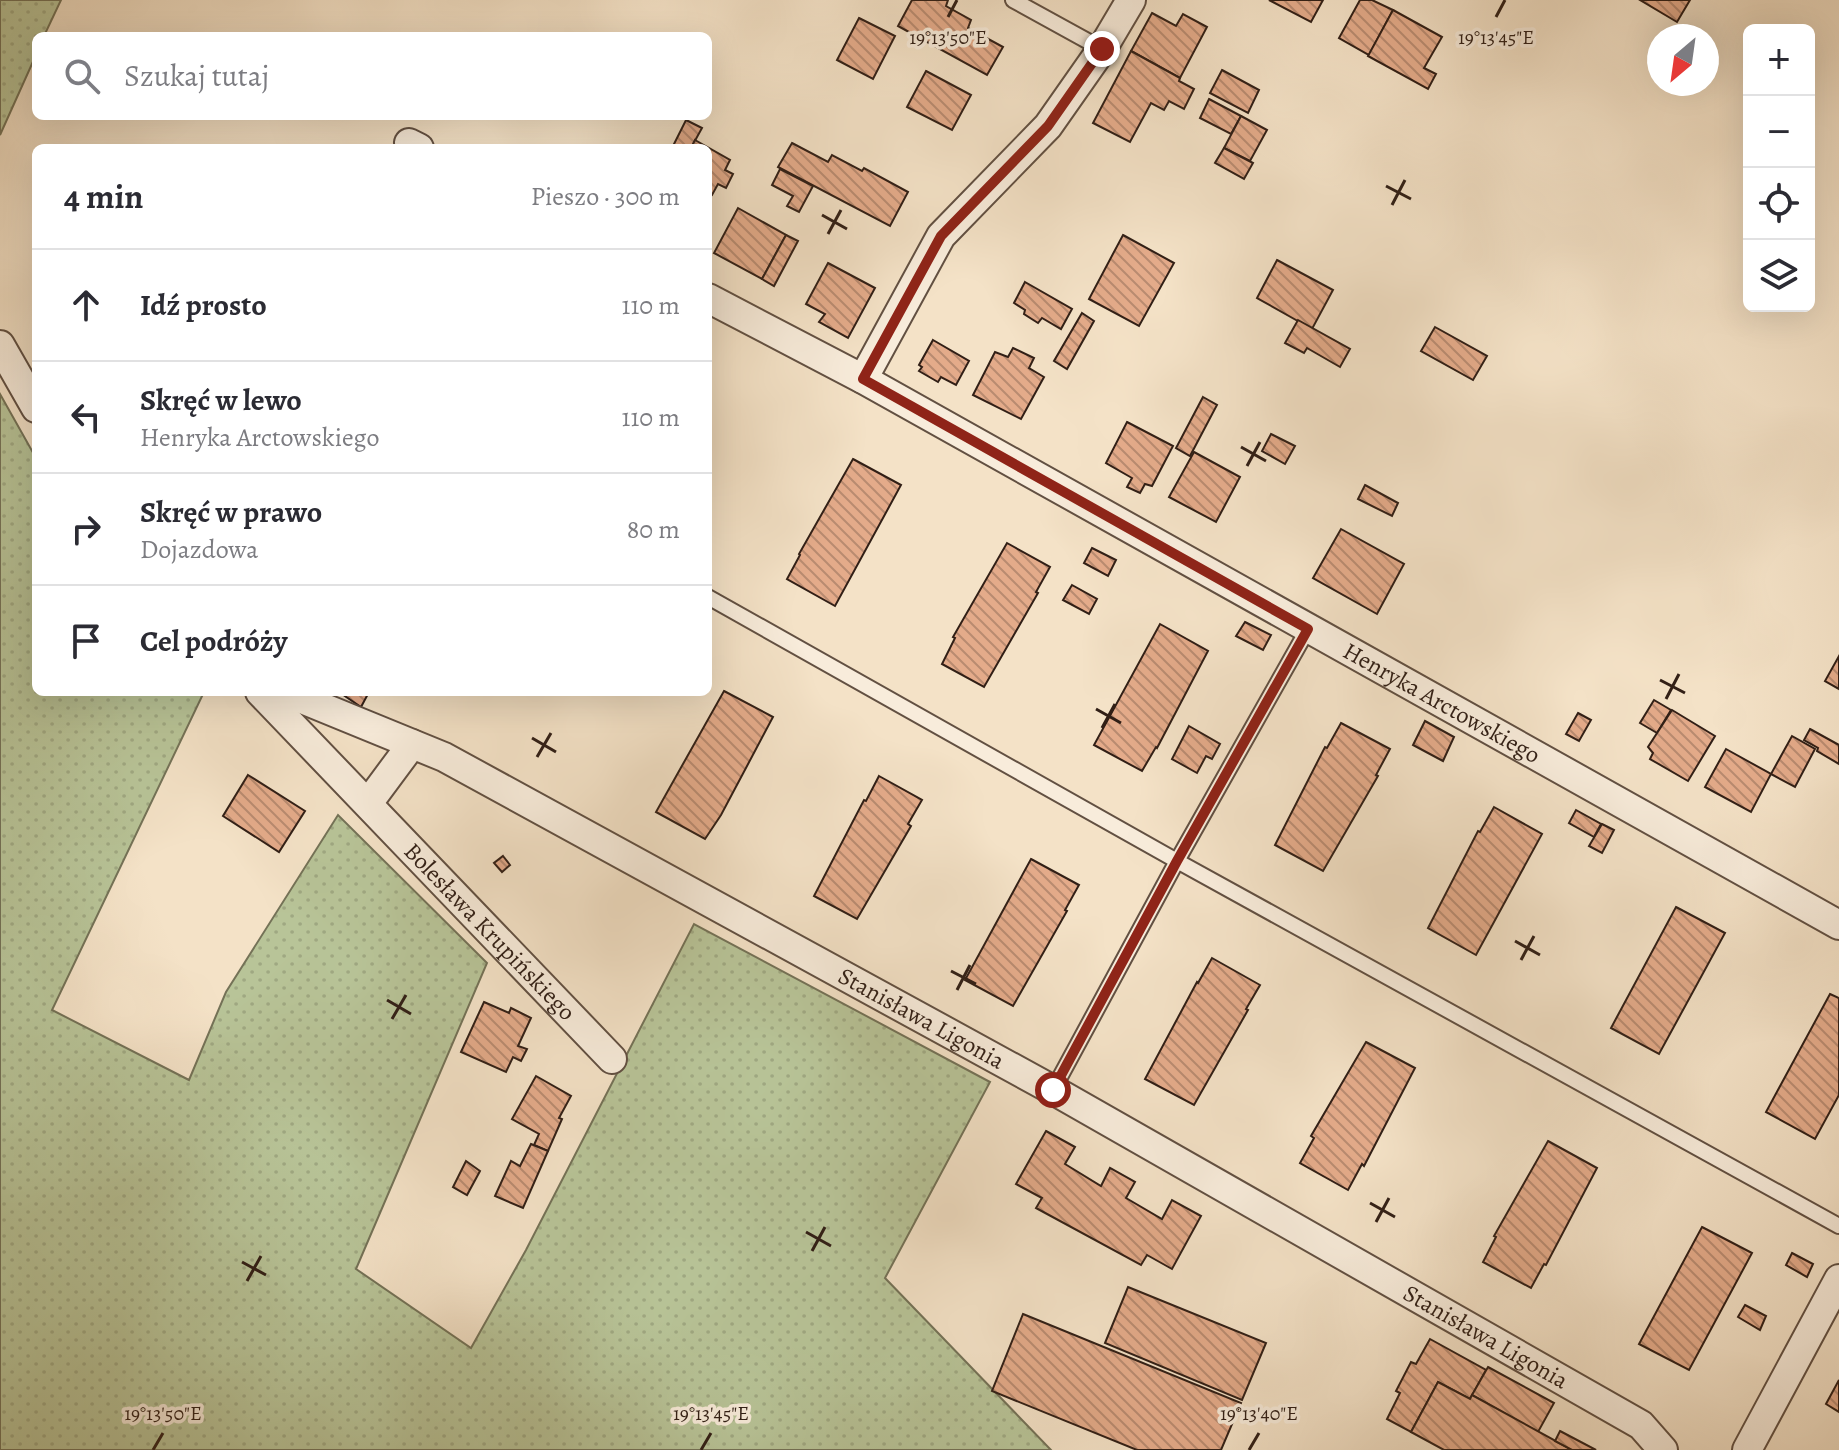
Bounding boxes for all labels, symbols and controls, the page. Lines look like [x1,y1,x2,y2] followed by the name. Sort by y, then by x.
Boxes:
[909,24,987,51] text: 19°13'50"E
[1458,24,1534,51] text: 19°13'45"E
[1647,24,1719,96] north arrow
[1743,24,1815,312] map controls
[1743,24,1815,96] button: +
[1084,31,1120,67] route end
[32,32,712,120] search box
[60,54,104,98] icon: search
[124,56,269,96] text: Szukaj tutaj
[1743,96,1815,168] button: −
[1743,168,1815,240] button: locate
[64,173,143,220] text: 4 min
[531,179,680,214] text: Pieszo · 300 m
[1743,240,1815,312] button: layers
[64,283,108,327] icon: ahead
[140,285,267,325] text: Idź prosto
[622,288,680,323] text: 110 m
[140,380,302,420] text: Skręć w lewo
[64,395,108,439] icon: left
[622,400,680,435] text: 110 m
[140,420,380,455] text: Henryka Arctowskiego
[140,492,322,532] text: Skręć w prawo
[64,507,108,551] icon: right
[627,512,680,547] text: 80 m
[140,532,258,567] text: Dojazdowa
[64,619,108,663] icon: arrive
[140,621,287,661] text: Cel podróży
[1337,635,1546,771] street label: Henryka Arctowskiego
[397,836,583,1028] street label: Bolesława Krupińskiego
[833,960,1011,1077] street label: Stanisława Ligonia
[1035,1072,1071,1108] route start
[1397,1277,1575,1397] street label: Stanisława Ligonia
[124,1400,202,1427] text: 19°13'50"E
[673,1400,749,1427] text: 19°13'45"E
[1220,1400,1298,1427] text: 19°13'40"E

